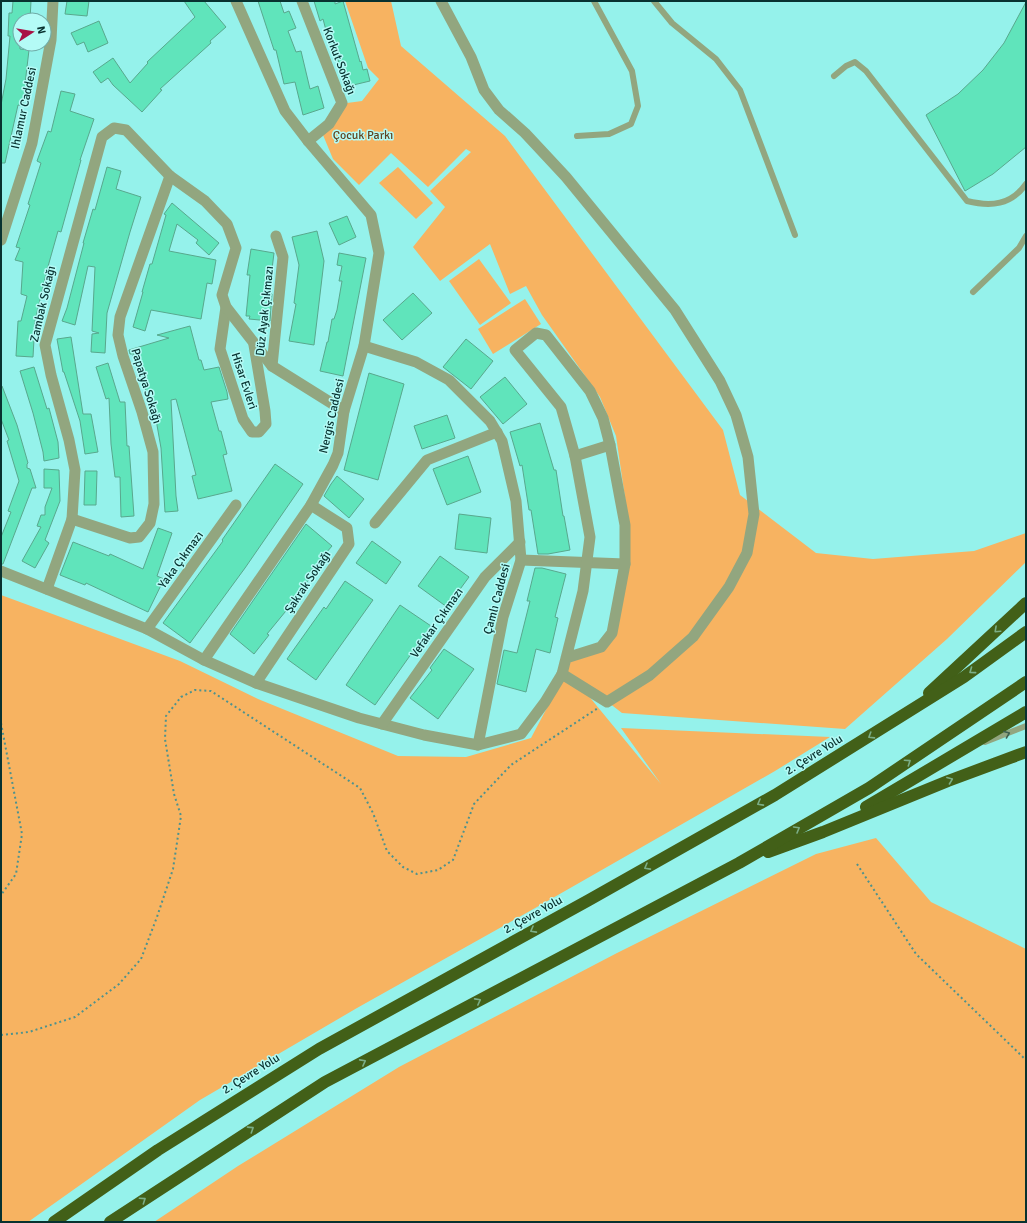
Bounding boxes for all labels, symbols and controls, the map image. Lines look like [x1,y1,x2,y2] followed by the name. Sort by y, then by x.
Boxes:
[12,12,52,52] north arrow
[34,25,48,35] text: N
[319,25,359,97] street label: Korkut Sokağı
[8,66,40,150] street label: Ihlamur Caddesi
[333,128,393,143] park label: Çocuk Parkı
[27,264,59,344] street label: Zambak Sokağı
[253,265,277,357] street label: Düz Ayak Çıkmazı
[127,347,165,425] street label: Papatya Sokağı
[228,351,260,411] street label: Hisar Evleri
[316,377,348,455] street label: Nergis Caddesi
[155,528,207,592] street label: Yaka Çıkmazı
[282,548,334,616] street label: Şakrak Sokağı
[480,562,514,636] street label: Çamlı Caddesi
[407,585,467,661] street label: Vefakar Çıkmazı
[994,625,1002,633] one-way arrow
[969,666,976,674] one-way arrow
[1003,730,1010,738] one-way arrow
[782,731,846,779] street label: 2. Çevre Yolu
[868,731,875,738] one-way arrow
[904,759,911,767] one-way arrow
[946,776,953,784] one-way arrow
[757,799,764,806] one-way arrow
[793,827,800,834] one-way arrow
[644,863,651,870] one-way arrow
[501,893,565,937] street label: 2. Çevre Yolu
[530,926,538,933] one-way arrow
[473,998,481,1006] one-way arrow
[219,1050,283,1098] street label: 2. Çevre Yolu
[358,1059,366,1067] one-way arrow
[247,1127,254,1134] one-way arrow
[139,1197,146,1205] one-way arrow

